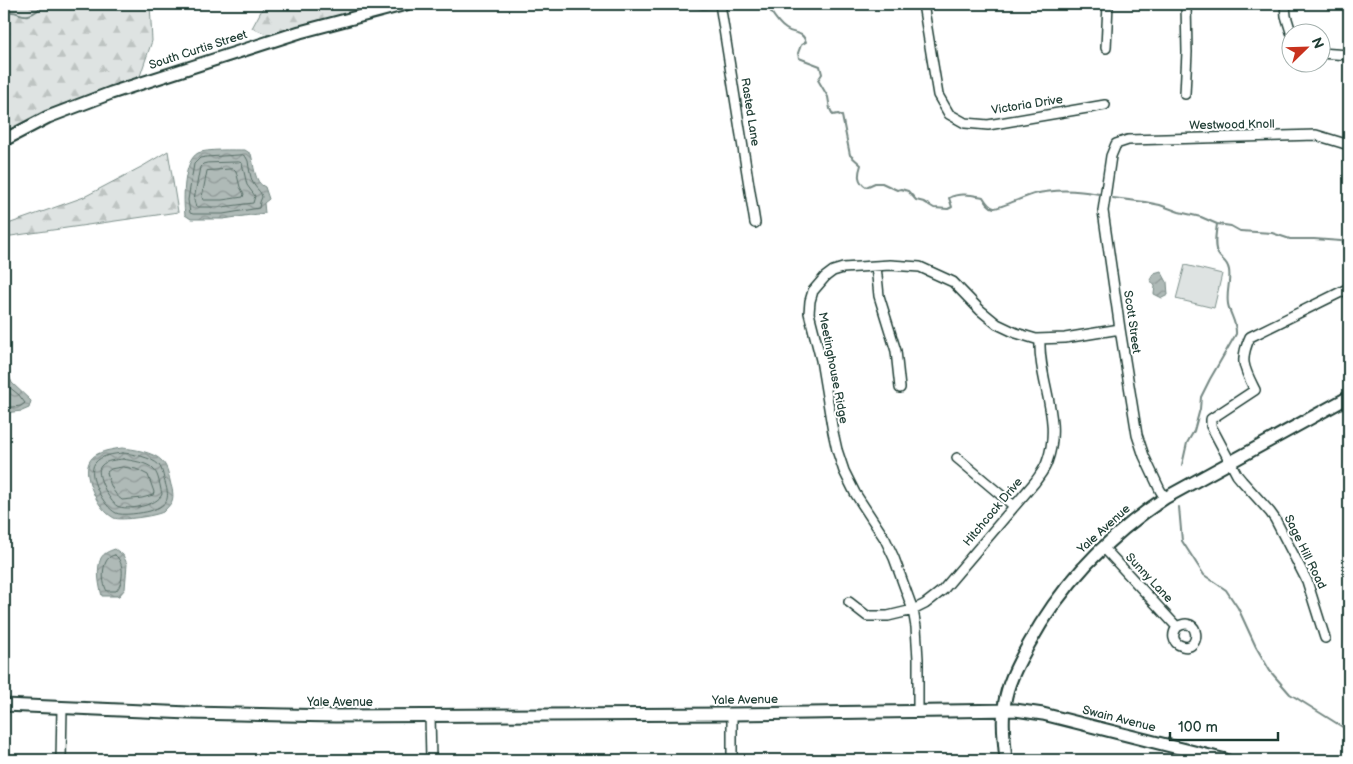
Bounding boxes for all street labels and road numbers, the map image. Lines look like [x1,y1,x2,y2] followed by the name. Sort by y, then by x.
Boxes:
[147,27,249,73] street label: South Curtis Street
[737,77,763,147] street label: Rasted Lane
[990,92,1064,118] street label: Victoria Drive
[1189,117,1275,133] street label: Westwood Knoll
[1120,289,1144,355] street label: Scott Street
[815,311,851,425] street label: Meetinghouse Ridge
[960,475,1026,549] street label: Hitchcock Drive
[1074,501,1134,557] street label: Yale Avenue
[1281,513,1329,592] street label: Sage Hill Road
[1122,550,1176,606] street label: Sunny Lane
[711,692,778,708] street label: Yale Avenue
[306,695,373,710] street label: Yale Avenue
[1081,703,1157,735] street label: Swain Avenue

